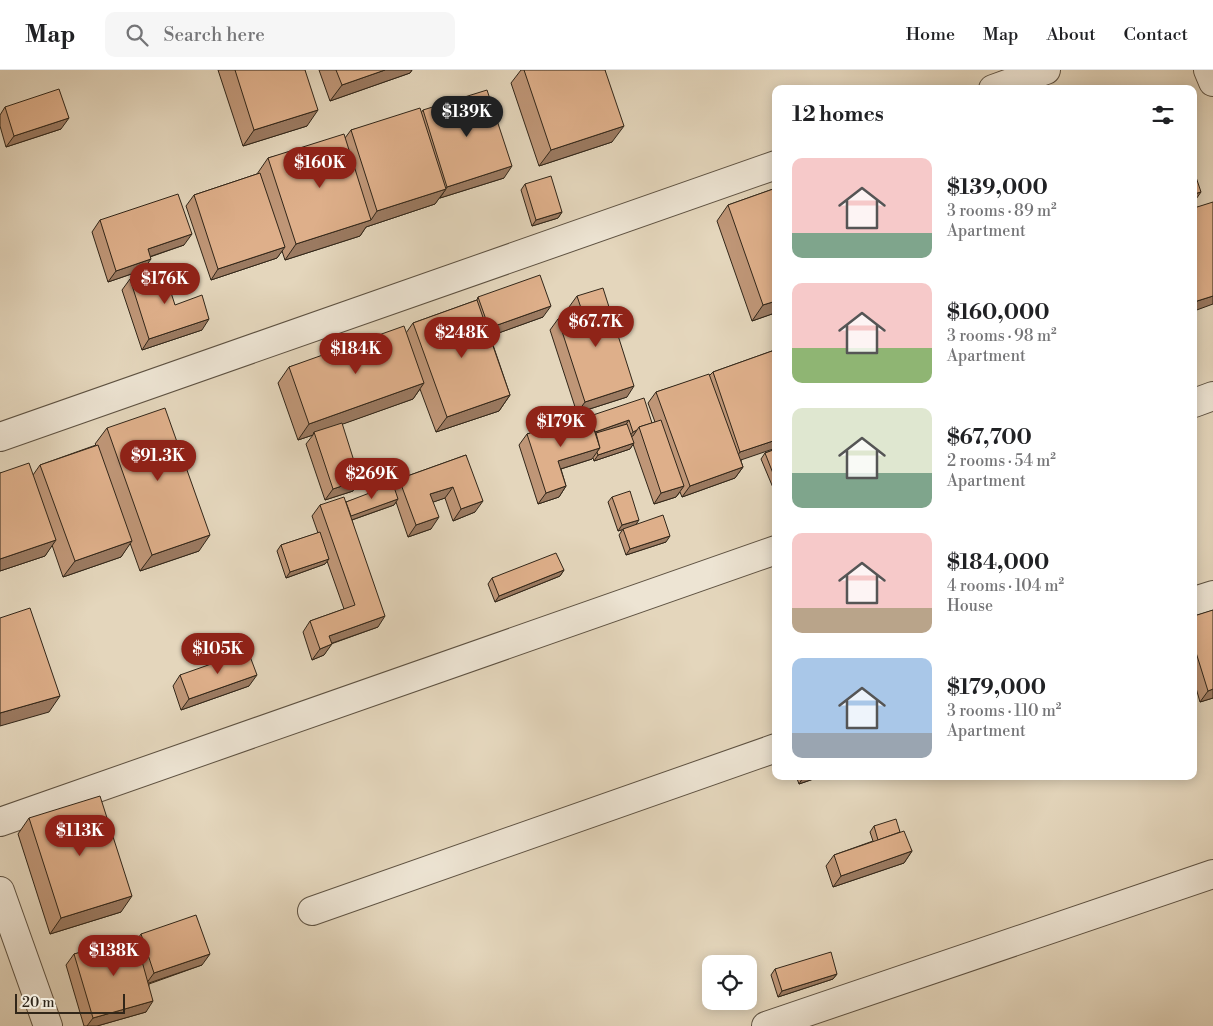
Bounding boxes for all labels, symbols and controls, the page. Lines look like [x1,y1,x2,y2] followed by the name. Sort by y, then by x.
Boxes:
[105,12,455,57] search box
[25,20,75,50] text: Map
[123,21,151,49] icon: search
[163,23,265,47] text: Search here
[906,23,955,46] text: Home
[983,23,1019,46] text: Map
[1047,23,1096,46] text: About
[1124,23,1188,46] text: Contact
[432,96,502,138] pin: $139K
[1149,101,1177,129] icon: filters
[442,102,492,122] text: $139K
[792,102,884,128] text: 12 homes
[285,146,355,189] pin: $160K
[294,153,346,173] text: $160K
[947,175,1048,201] text: $139,000
[832,178,892,238] icon: home
[947,201,1057,221] text: 3 rooms · 89 m²
[947,221,1026,241] text: Apartment
[130,262,200,305] pin: $176K
[141,269,189,289] text: $176K
[947,300,1050,326] text: $160,000
[832,303,892,363] icon: home
[555,306,637,348] pin: $67.7K
[569,312,623,332] text: $67.7K
[427,316,497,359] pin: $248K
[435,323,489,343] text: $248K
[947,326,1057,346] text: 3 rooms · 98 m²
[321,332,391,375] pin: $184K
[330,339,382,359] text: $184K
[947,346,1026,366] text: Apartment
[526,406,596,448] pin: $179K
[537,412,585,432] text: $179K
[947,425,1032,451] text: $67,700
[832,428,892,488] icon: home
[117,440,199,482] pin: $91.3K
[131,446,185,466] text: $91.3K
[947,451,1056,471] text: 2 rooms · 54 m²
[337,458,407,500] pin: $269K
[346,464,398,484] text: $269K
[947,471,1026,491] text: Apartment
[947,550,1049,576] text: $184,000
[832,553,892,613] icon: home
[947,576,1064,596] text: 4 rooms · 104 m²
[947,596,993,616] text: House
[183,632,253,675] pin: $105K
[192,639,244,659] text: $105K
[947,675,1046,701] text: $179,000
[832,678,892,738] icon: home
[947,701,1061,721] text: 3 rooms · 110 m²
[947,721,1026,741] text: Apartment
[45,814,115,857] pin: $113K
[56,821,104,841] text: $113K
[79,934,149,977] pin: $138K
[89,941,139,961] text: $138K
[702,955,757,1010] map controls
[702,955,757,1010] button: locate
[15,991,125,1014] scale bar
[22,994,54,1012] text: 20 m

